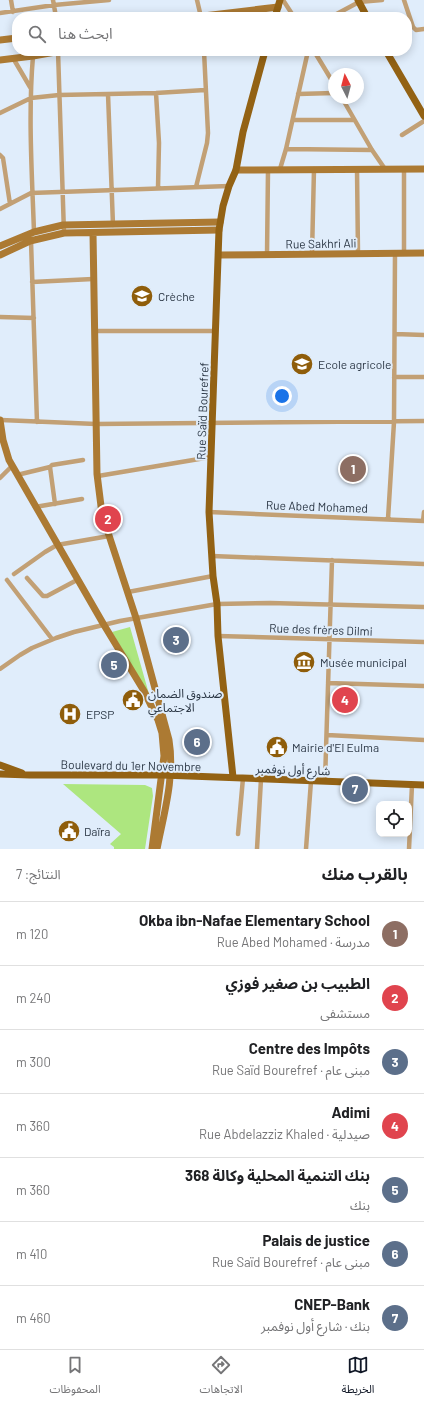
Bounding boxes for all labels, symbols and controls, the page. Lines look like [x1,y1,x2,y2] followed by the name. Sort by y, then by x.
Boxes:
[12,12,412,56] search box
[26,23,48,45] icon: search
[58,24,113,42] text: ابحث هنا
[328,68,364,104] north arrow
[285,235,357,251] street label: Rue Sakhri Ali
[129,283,155,309] school or university icon: Crèche
[158,289,195,303] place label: Crèche
[289,351,315,377] school or university icon: Ecole agricole
[318,357,391,371] place label: Ecole agricole
[193,362,211,460] street label: Rue Saïd Bourefref
[272,386,292,406] your location
[340,454,366,484] pin: 1
[266,497,368,515] street label: Rue Abed Mohamed
[95,504,121,534] pin: 2
[269,620,373,638] street label: Rue des frères Dilmi
[163,625,189,655] pin: 3
[291,649,317,675] museum icon: Musée municipal
[101,650,127,680] pin: 5
[320,655,407,669] place label: Musée municipal
[332,685,358,715] pin: 4
[148,686,223,718] place label: صندوق الضمان الاجتماعي
[120,687,146,713] public building icon: صندوق الضمان الاجتماعي
[57,701,83,727] hospital icon: EPSP
[86,707,114,721] place label: EPSP
[184,727,210,757] pin: 6
[264,734,290,760] public building icon: Mairie d'El Eulma
[292,740,379,754] place label: Mairie d'El Eulma
[61,757,201,773] street label: Boulevard du 1er Novembre
[254,761,331,780] street label: شارع أول نوفمبر
[342,774,368,804] pin: 7
[376,801,412,837] map controls
[376,801,412,837] button: locate
[56,818,82,844] public building icon: Daïra
[84,824,111,838] place label: Daïra
[322,863,408,883] text: بالقرب منك
[16,866,61,882] text: النتائج: 7
[139,911,370,929] text: Okba ibn-Nafae Elementary School
[16,926,48,942] text: 120 m
[393,926,397,942] text: 1
[217,934,370,950] text: مدرسة · Rue Abed Mohamed
[226,974,370,992] text: الطبيب بن صغير فوزي
[16,990,51,1006] text: 240 m
[391,990,399,1006] text: 2
[320,1005,370,1021] text: مستشفى
[249,1039,370,1057] text: Centre des Impôts
[16,1054,51,1070] text: 300 m
[391,1054,399,1070] text: 3
[212,1062,370,1078] text: مبنى عام · Rue Saïd Bourefref
[332,1103,370,1121] text: Adimi
[16,1118,50,1134] text: 360 m
[391,1118,399,1134] text: 4
[199,1126,370,1142] text: صيدلية · Rue Abdelazziz Khaled
[185,1166,370,1184] text: بنك التنمية المحلية وكالة 368
[16,1182,50,1198] text: 360 m
[392,1182,399,1198] text: 5
[350,1197,370,1213] text: بنك
[262,1231,370,1249] text: Palais de justice
[16,1246,47,1262] text: 410 m
[392,1246,399,1262] text: 6
[212,1254,370,1270] text: مبنى عام · Rue Saïd Bourefref
[294,1295,370,1313] text: CNEP-Bank
[16,1310,51,1326] text: 460 m
[392,1310,398,1326] text: 7
[261,1318,370,1334] text: بنك · شارع أول نوفمبر
[50,1354,101,1401] tab: المحفوظات
[200,1354,243,1401] tab: الاتجاهات
[342,1354,375,1401] tab: الخريطة

